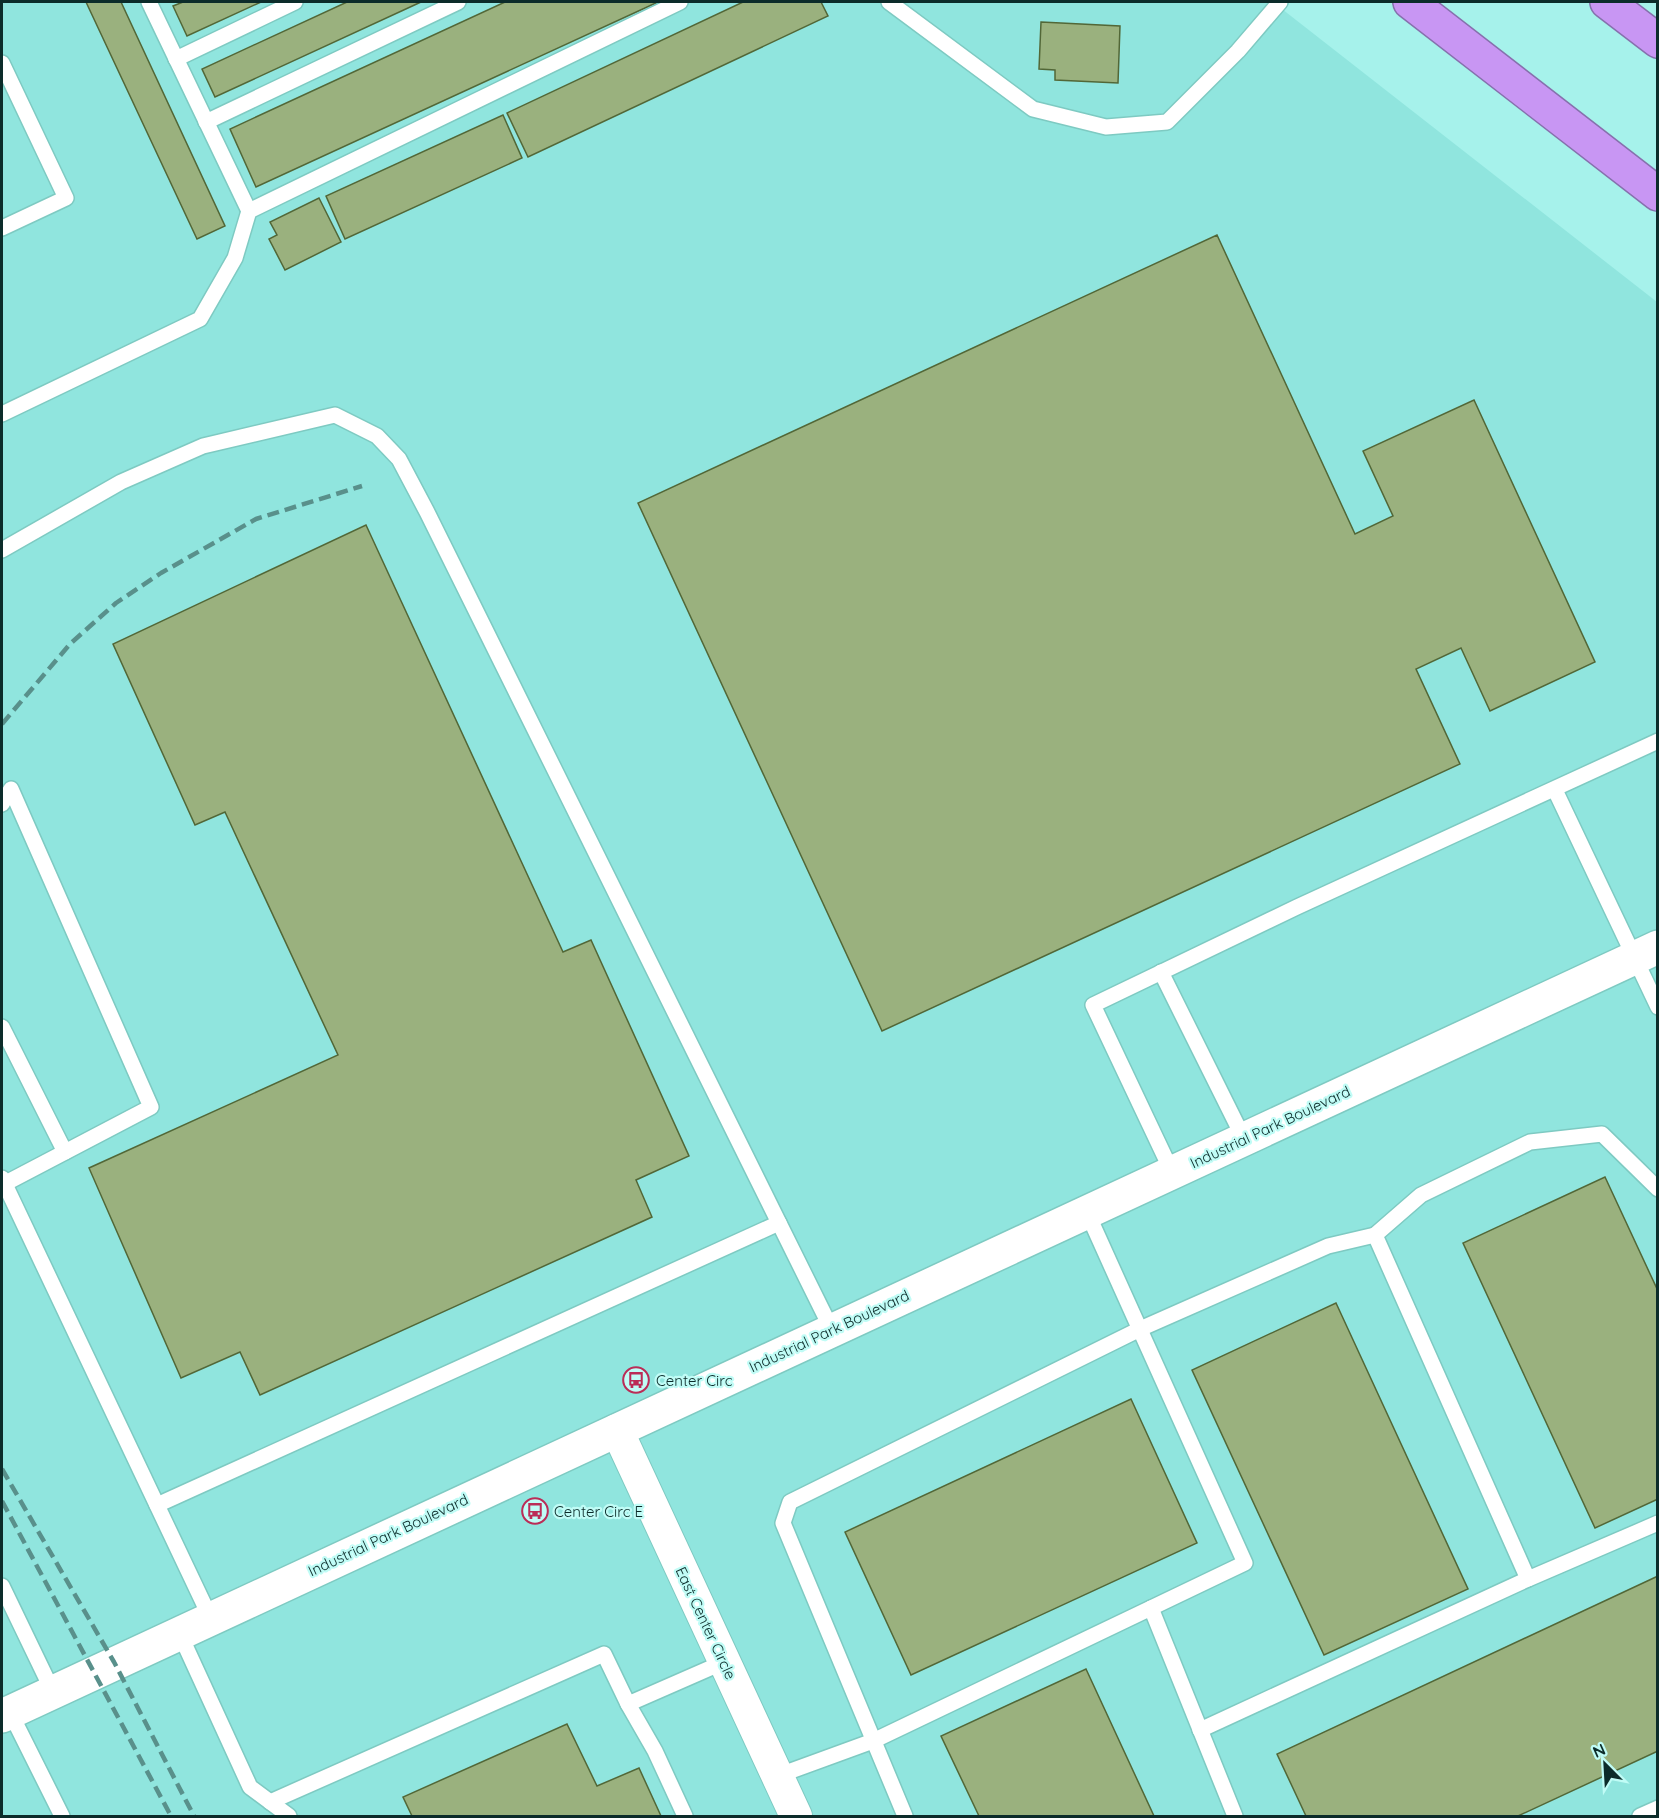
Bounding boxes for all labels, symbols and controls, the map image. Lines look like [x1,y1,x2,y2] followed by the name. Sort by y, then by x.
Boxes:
[1187,1082,1353,1172] street label: Industrial Park Boulevard
[746,1286,912,1376] street label: Industrial Park Boulevard
[621,1365,651,1395] bus stop icon: Center Circ
[656,1371,733,1390] place label: Center Circ
[305,1490,471,1580] street label: Industrial Park Boulevard
[520,1496,550,1526] bus stop icon: Center Circ E
[554,1502,643,1521] place label: Center Circ E
[672,1564,740,1682] street label: East Center Circle
[1575,1734,1635,1794] north arrow
[1589,1739,1608,1762] text: N

